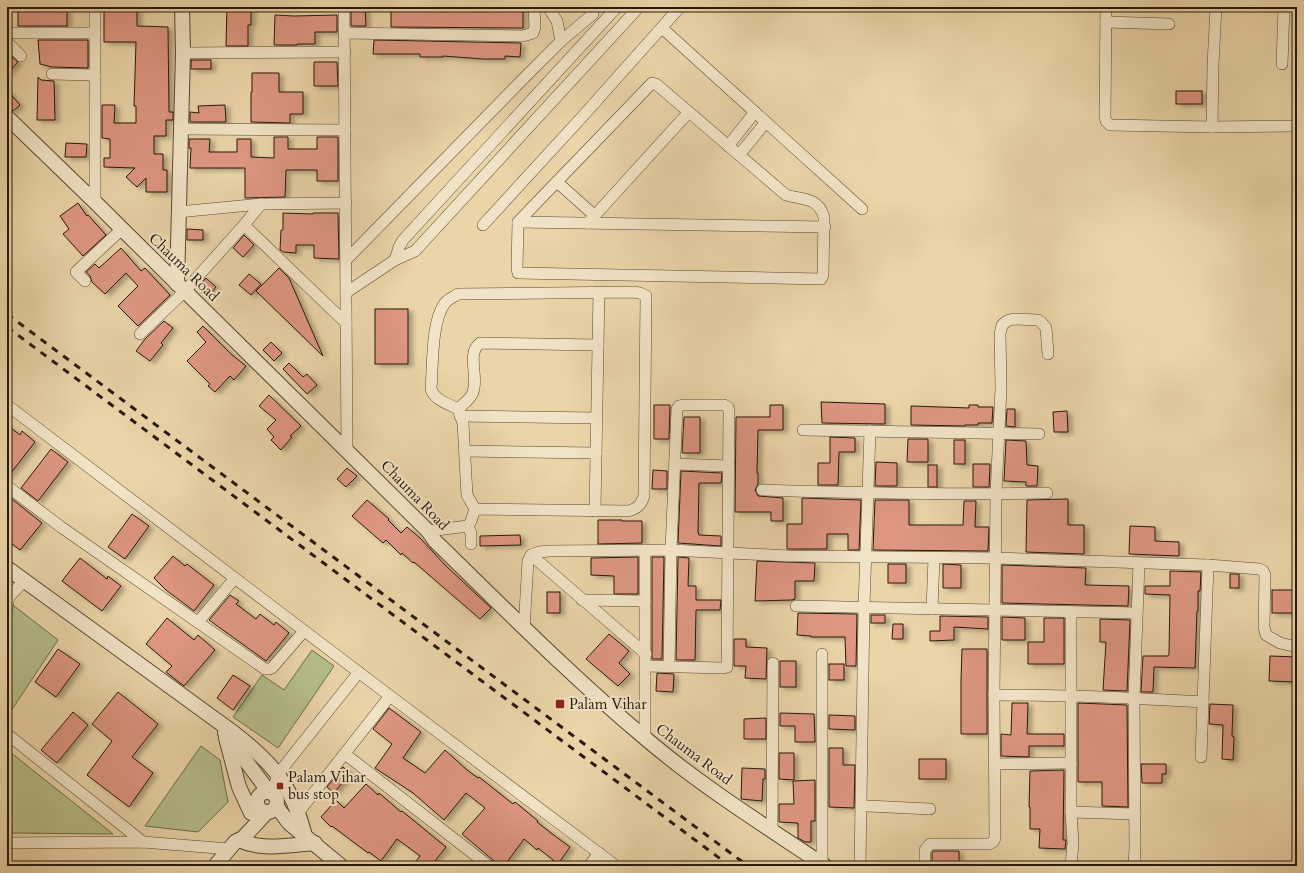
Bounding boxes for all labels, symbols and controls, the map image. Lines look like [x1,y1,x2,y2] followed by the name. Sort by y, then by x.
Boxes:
[144,228,224,306] street label: Chauma Road
[376,455,454,535] street label: Chauma Road
[569,694,647,714] place label: Palam Vihar
[554,698,566,710] marker: Palam Vihar
[652,719,736,789] street label: Chauma Road
[288,767,366,804] place label: Palam Vihar bus stop
[275,781,285,791] marker: Palam Vihar bus stop

